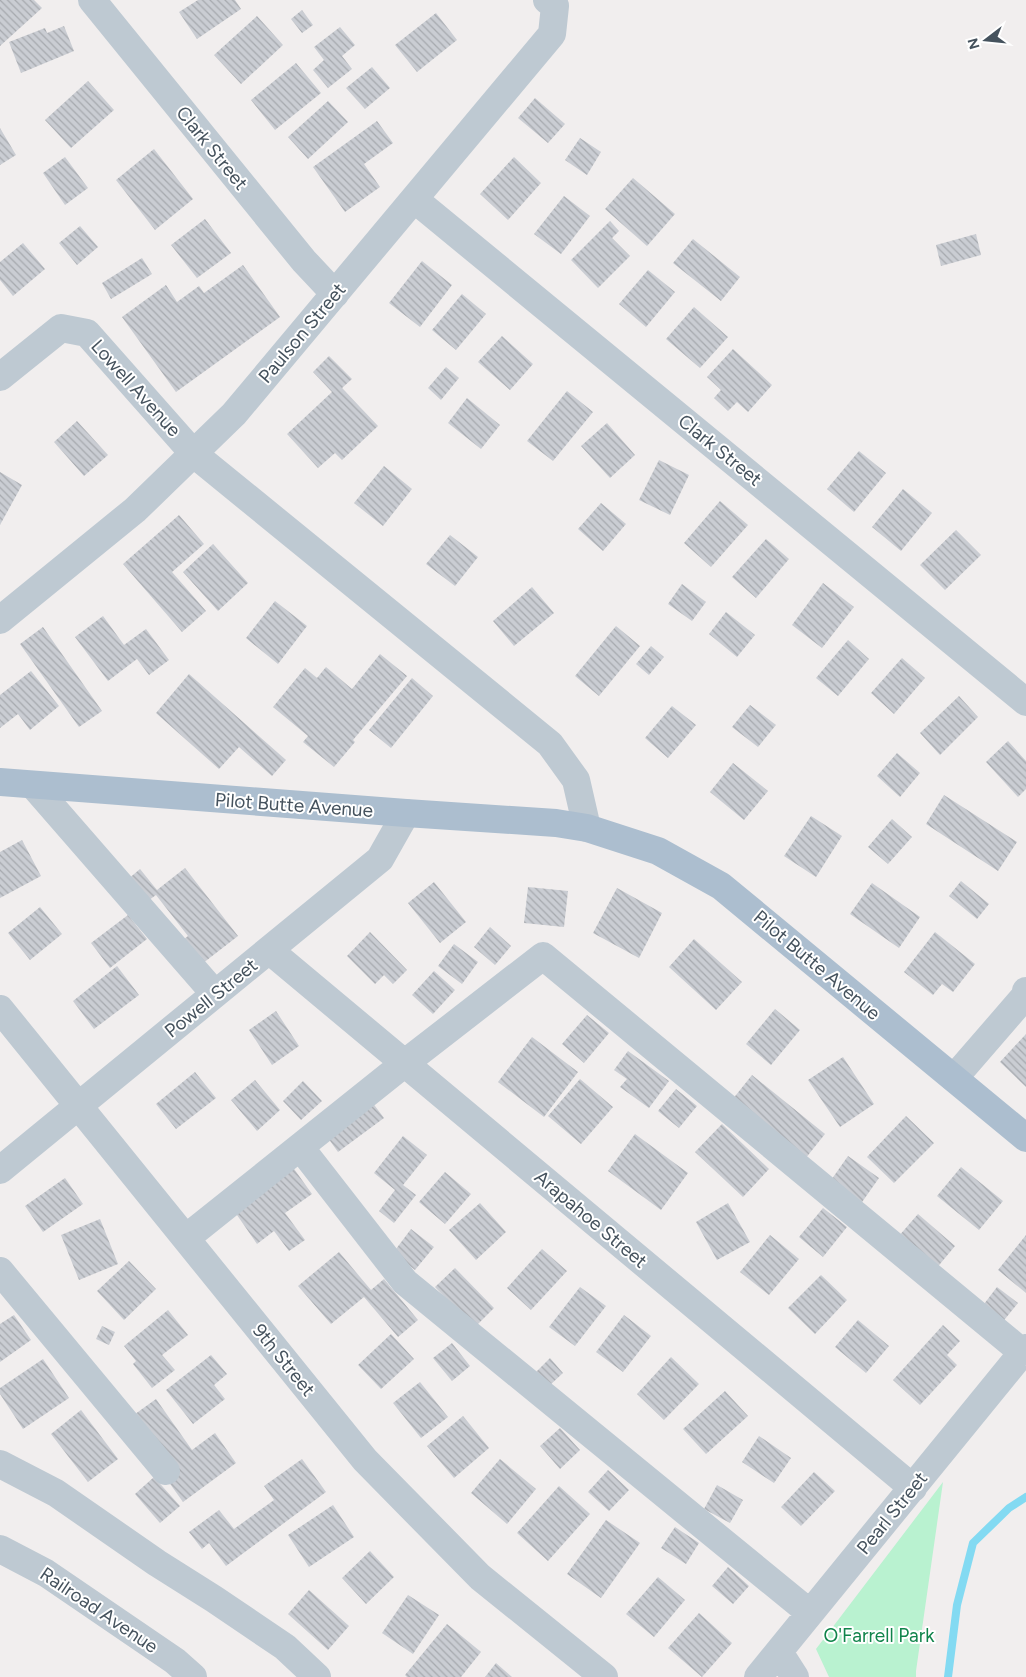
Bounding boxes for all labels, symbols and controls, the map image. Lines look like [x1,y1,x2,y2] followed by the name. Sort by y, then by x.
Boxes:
[961,15,1011,65] north arrow
[964,36,984,51] text: N
[171,101,253,195] street label: Clark Street
[253,278,351,388] street label: Paulson Street
[86,335,186,441] street label: Lowell Avenue
[673,409,767,491] street label: Clark Street
[214,788,374,822] street label: Pilot Butte Avenue
[749,905,885,1025] street label: Pilot Butte Avenue
[160,954,262,1042] street label: Powell Street
[530,1165,652,1273] street label: Arapahoe Street
[248,1319,320,1401] street label: 9th Street
[852,1467,932,1559] street label: Pearl Street
[36,1562,162,1658] street label: Railroad Avenue
[824,1624,935,1647] park label: O'Farrell Park

